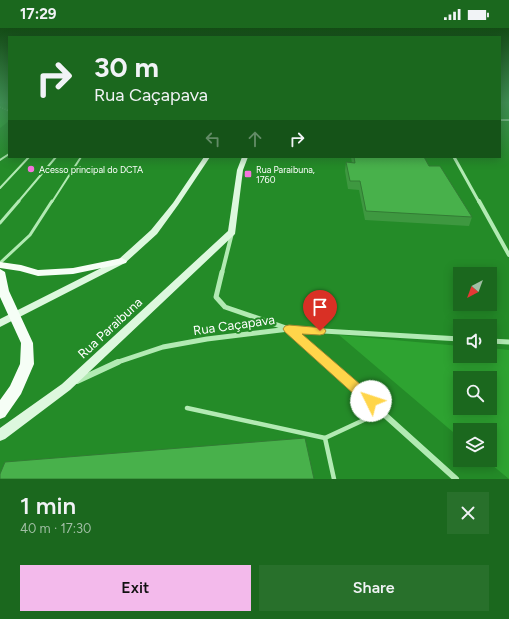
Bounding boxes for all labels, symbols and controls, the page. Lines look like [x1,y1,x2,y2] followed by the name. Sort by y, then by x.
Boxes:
[20,5,57,23] text: 17:29
[94,50,159,84] text: 30 m
[28,52,80,104] icon: right
[94,84,208,106] text: Rua Caçapava
[202,128,224,150] icon: left
[244,128,266,150] icon: ahead
[286,128,308,150] icon: right
[26,164,36,174] marker: Acesso principal do DCTA
[39,164,143,175] place label: Acesso principal do DCTA
[256,164,315,185] place label: Rua Paraibuna, 1760
[243,169,253,179] marker: Rua Paraibuna, 1760
[453,267,497,311] north arrow
[453,267,497,467] map controls
[303,290,337,331] pin
[75,295,145,361] street label: Rua Paraibuna
[309,296,331,318] icon: arrive
[192,312,276,338] street label: Rua Caçapava
[453,319,497,363] button: sound
[453,371,497,415] button: search
[350,380,392,422] position arrow
[453,423,497,467] button: layers
[20,491,76,520] text: 1 min
[447,492,489,534] button: close
[20,521,91,536] text: 40 m · 17:30
[20,565,251,611] button: Exit
[259,565,489,611] button: Share

